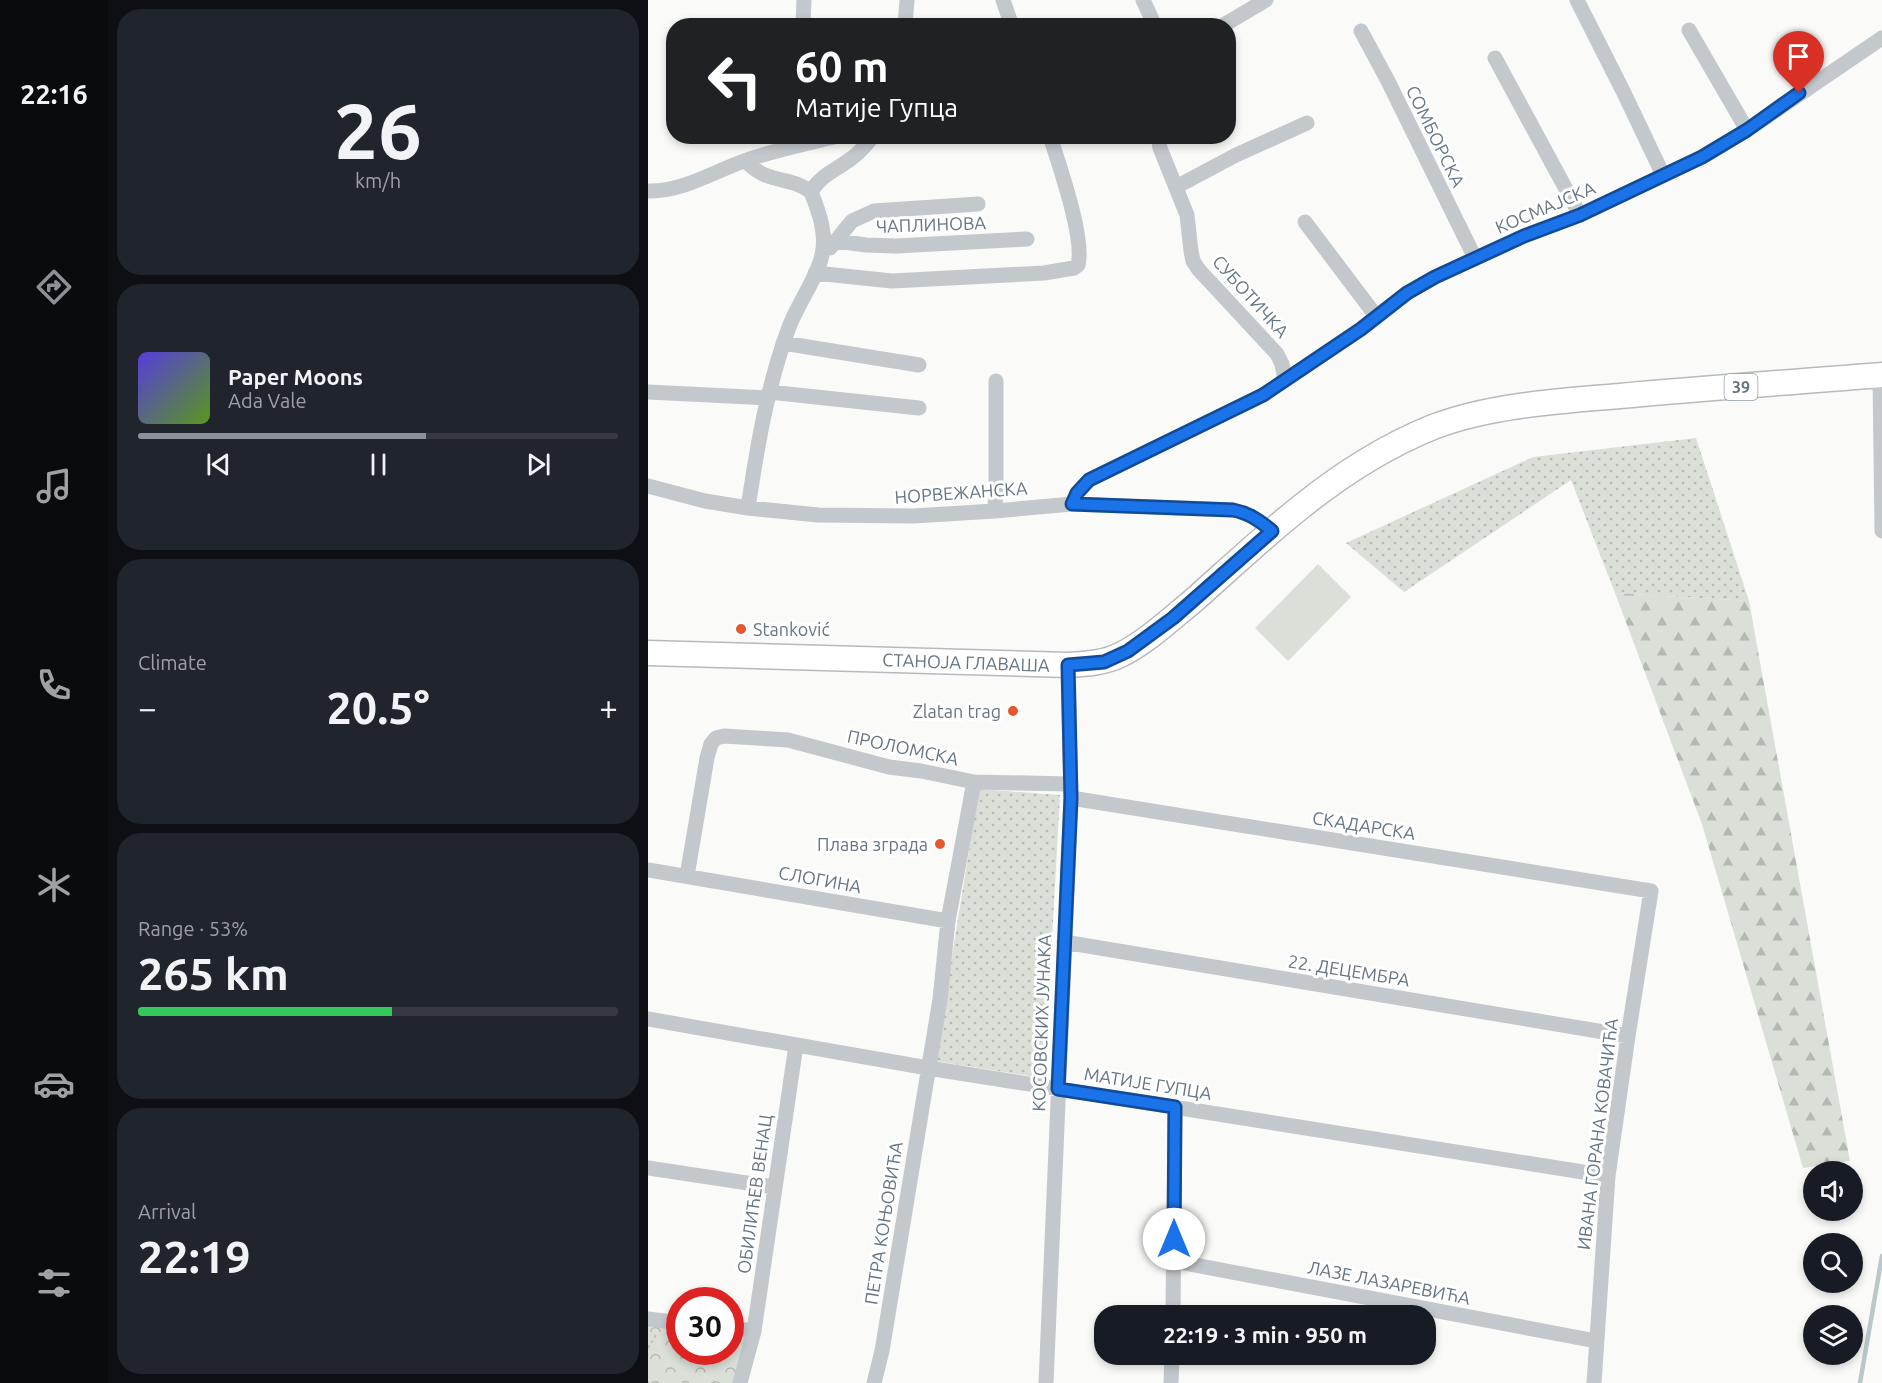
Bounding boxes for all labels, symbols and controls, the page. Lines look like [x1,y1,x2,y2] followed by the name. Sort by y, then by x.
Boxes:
[1773,31,1824,93] pin
[1782,40,1815,73] icon: arrive
[696,42,774,120] icon: left
[795,43,889,90] text: 60 m
[20,79,88,109] text: 22:16
[1403,82,1469,190] street label: СОМБОРСКА
[334,86,422,174] text: 26
[795,92,958,122] text: Матије Гупца
[355,169,401,192] text: km/h
[1492,177,1598,237] street label: КОСМАЈСКА
[876,212,987,236] street label: ЧАПЛИНОВА
[1209,251,1293,341] street label: СУБОТИЧКА
[33,266,75,308] icon: directions
[228,364,363,389] text: Paper Moons
[1724,374,1758,400] road number: 39
[228,389,306,412] text: Ada Vale
[202,448,235,481] icon: previous
[362,448,395,481] icon: pause
[522,448,555,481] icon: next
[33,465,75,507] icon: music
[894,477,1029,507] street label: НОРВЕЖАНСКА
[753,619,830,639] place label: Stanković
[734,622,748,636] marker: Stanković
[882,649,1050,675] street label: СТАНОЈА ГЛАВАША
[138,651,207,674] text: Climate
[33,664,75,706] icon: phone
[326,682,430,733] text: 20.5°
[138,689,157,726] text: −
[599,689,618,726] text: +
[913,701,1001,721] place label: Zlatan trag
[1006,704,1020,718] marker: Zlatan trag
[846,725,961,769] street label: ПРОЛОМСКА
[1311,807,1417,843] street label: СКАДАРСКА
[817,834,928,854] place label: Плава зграда
[933,837,947,851] marker: Плава зграда
[777,862,863,896] street label: СЛОГИНА
[33,864,75,906] icon: climate
[138,917,248,940] text: Range · 53%
[1028,934,1054,1112] street label: КОСОВСКИХ ЈУНАКА
[138,948,289,999] text: 265 km
[1287,951,1412,990] street label: 22. ДЕЦЕМБРА
[1573,1017,1621,1251] street label: ИВАНА ГОРАНА КОВАЧИЋА
[33,1063,75,1105] icon: car
[1083,1063,1214,1103] street label: МАТИЈЕ ГУПЦА
[733,1113,775,1275] street label: ОБИЛИЋЕВ ВЕНАЦ
[860,1140,906,1306] street label: ПЕТРА КОЊОВИЋА
[1803,1161,1863,1365] map controls
[1803,1161,1863,1221] button: sound
[138,1200,196,1223] text: Arrival
[1142,1207,1206,1271] position arrow
[138,1231,251,1282] text: 22:19
[1803,1233,1863,1293] button: search
[1306,1256,1472,1308] street label: ЛАЗЕ ЛАЗАРЕВИЋА
[33,1262,75,1304] icon: filters
[666,1287,744,1365] speed limit sign: 30
[1803,1305,1863,1365] button: layers
[1163,1322,1367,1347] text: 22:19 · 3 min · 950 m

